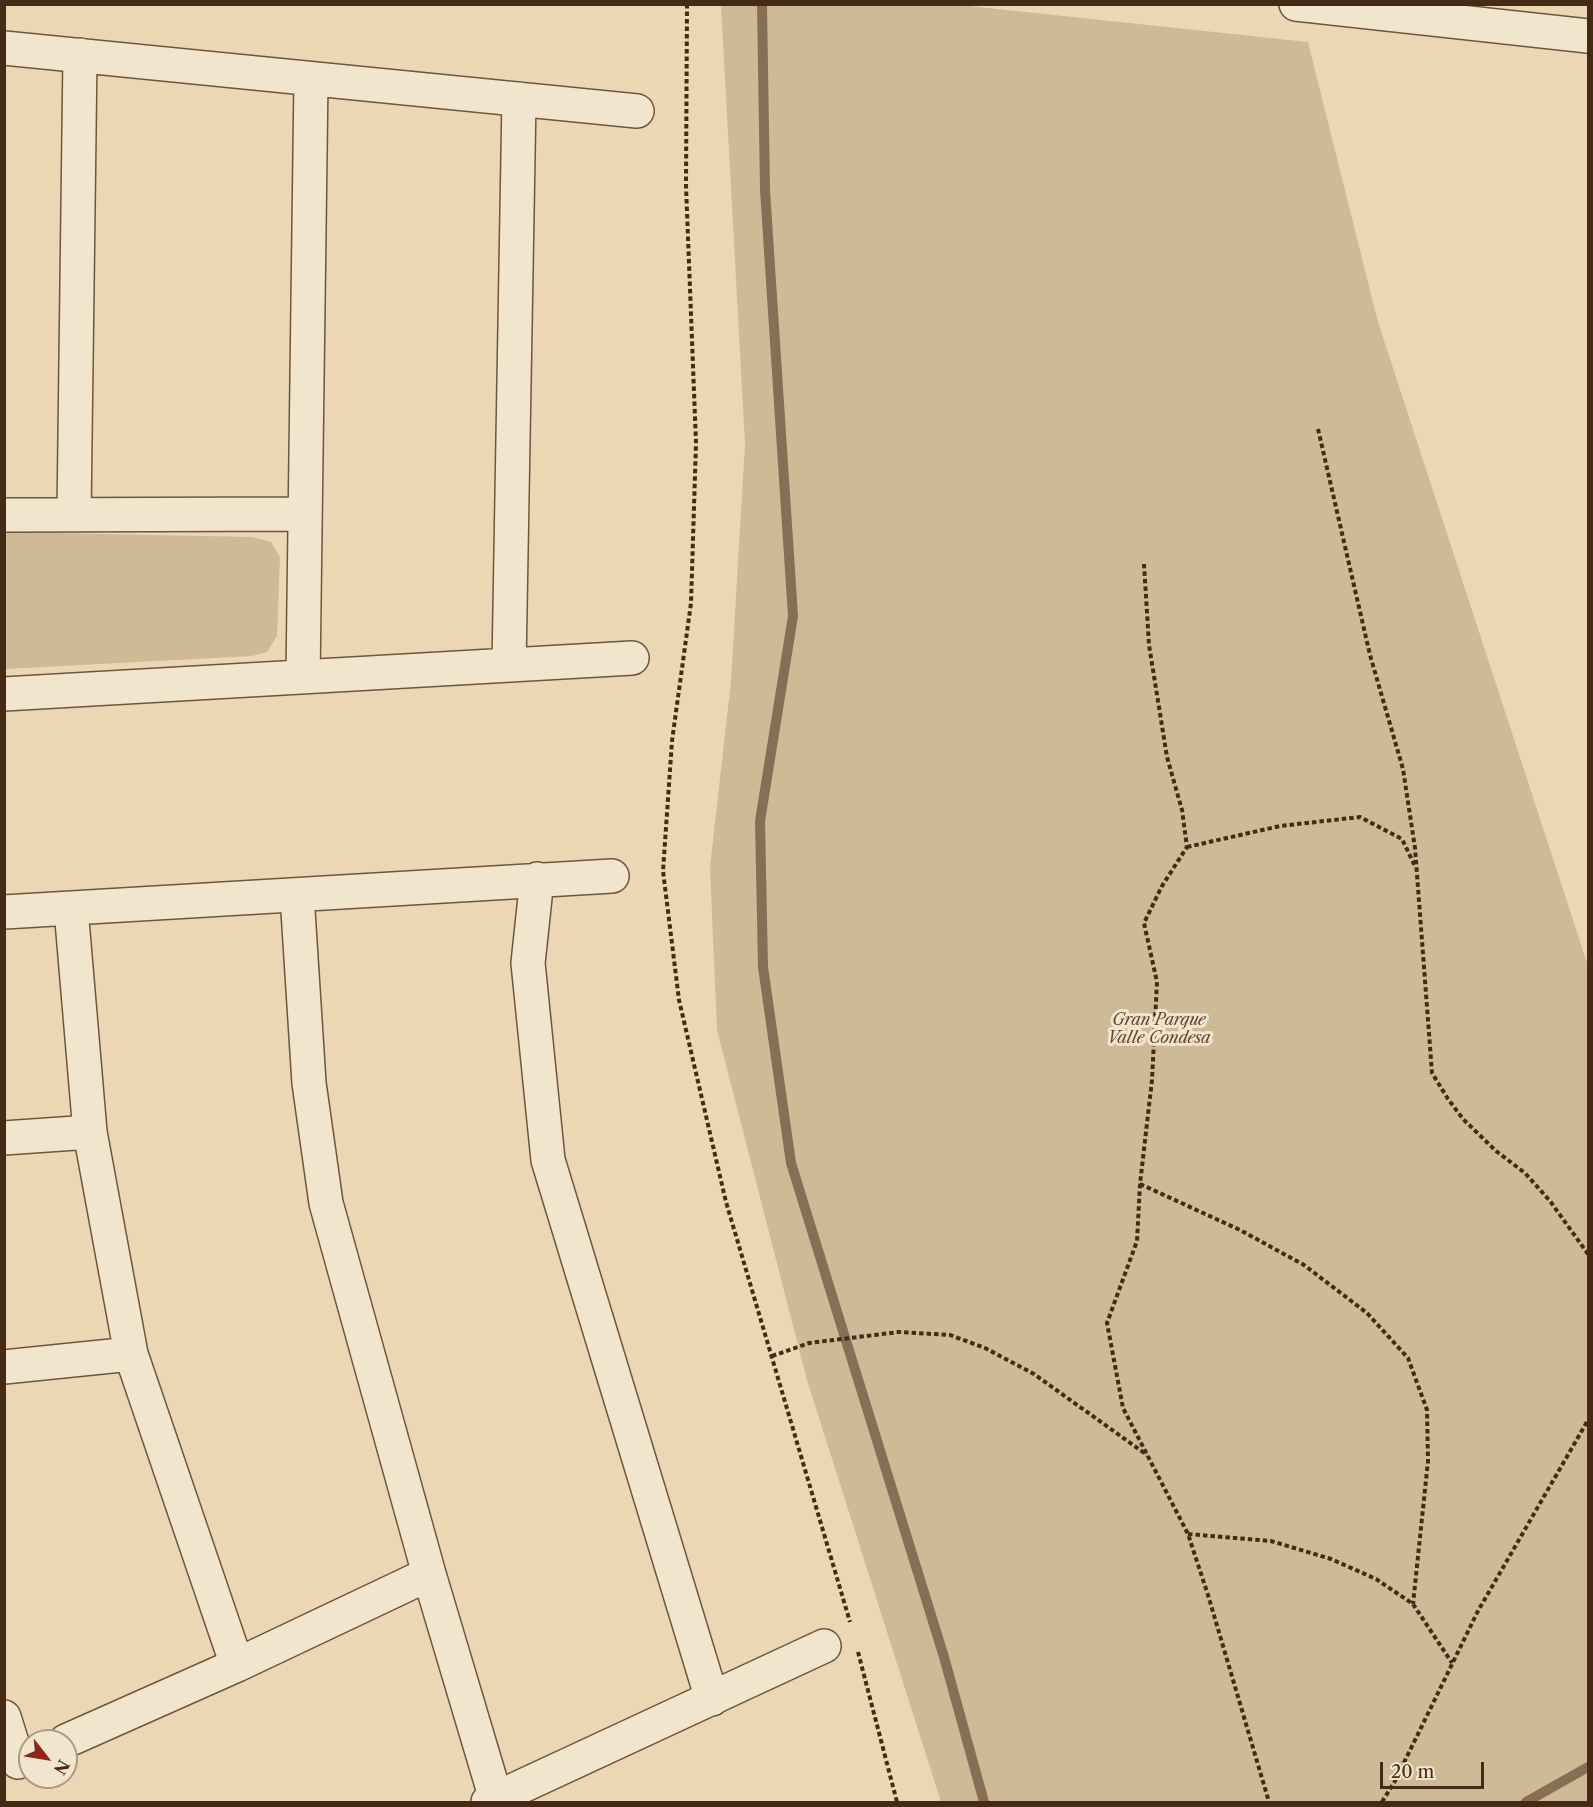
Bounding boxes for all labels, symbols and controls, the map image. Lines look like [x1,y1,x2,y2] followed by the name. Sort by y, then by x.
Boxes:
[1107,1010,1211,1048] park label: Gran Parque Valle Condesa
[18,1729,78,1789] north arrow
[1383,1750,1486,1788] scale bar
[50,1756,74,1778] text: N
[1391,1761,1434,1783] text: 20 m

